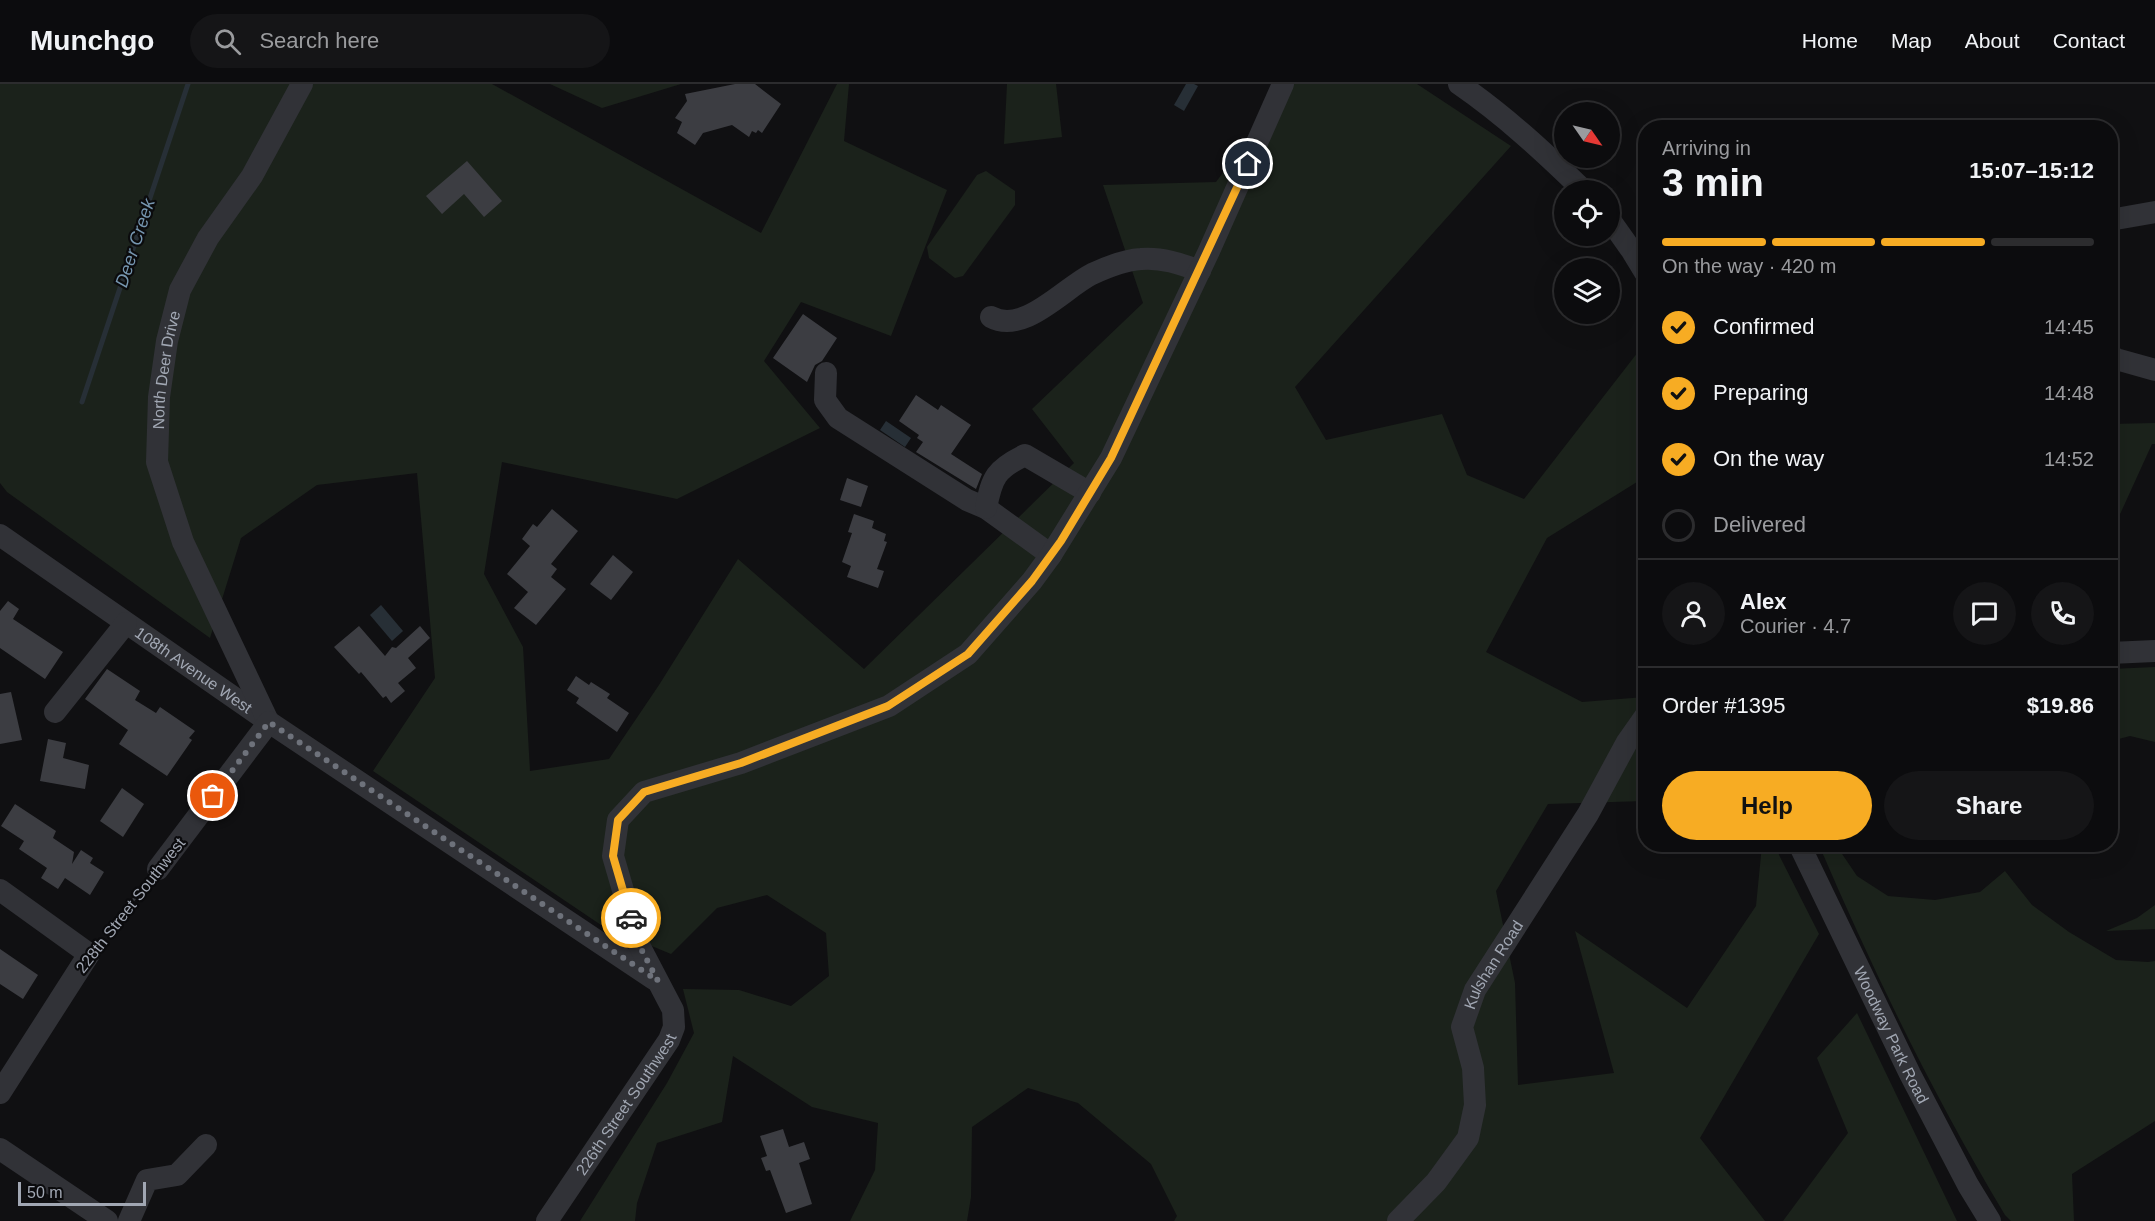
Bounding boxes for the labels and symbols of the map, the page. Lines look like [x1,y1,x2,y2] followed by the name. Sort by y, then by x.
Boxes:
[1554,102,1620,168] north arrow
[1222,138,1273,189] pin
[111,195,159,290] water label: Deer Creek
[150,309,183,430] street label: North Deer Drive
[132,624,256,717] street label: 108th Avenue West
[187,770,238,821] pin
[72,834,189,976] street label: 228th Street Southwest
[601,888,661,948] courier
[1461,918,1526,1011] street label: Kulshan Road
[1850,964,1932,1106] street label: Woodway Park Road
[573,1031,680,1178] street label: 226th Street Southwest
[18,1179,146,1206] scale bar

